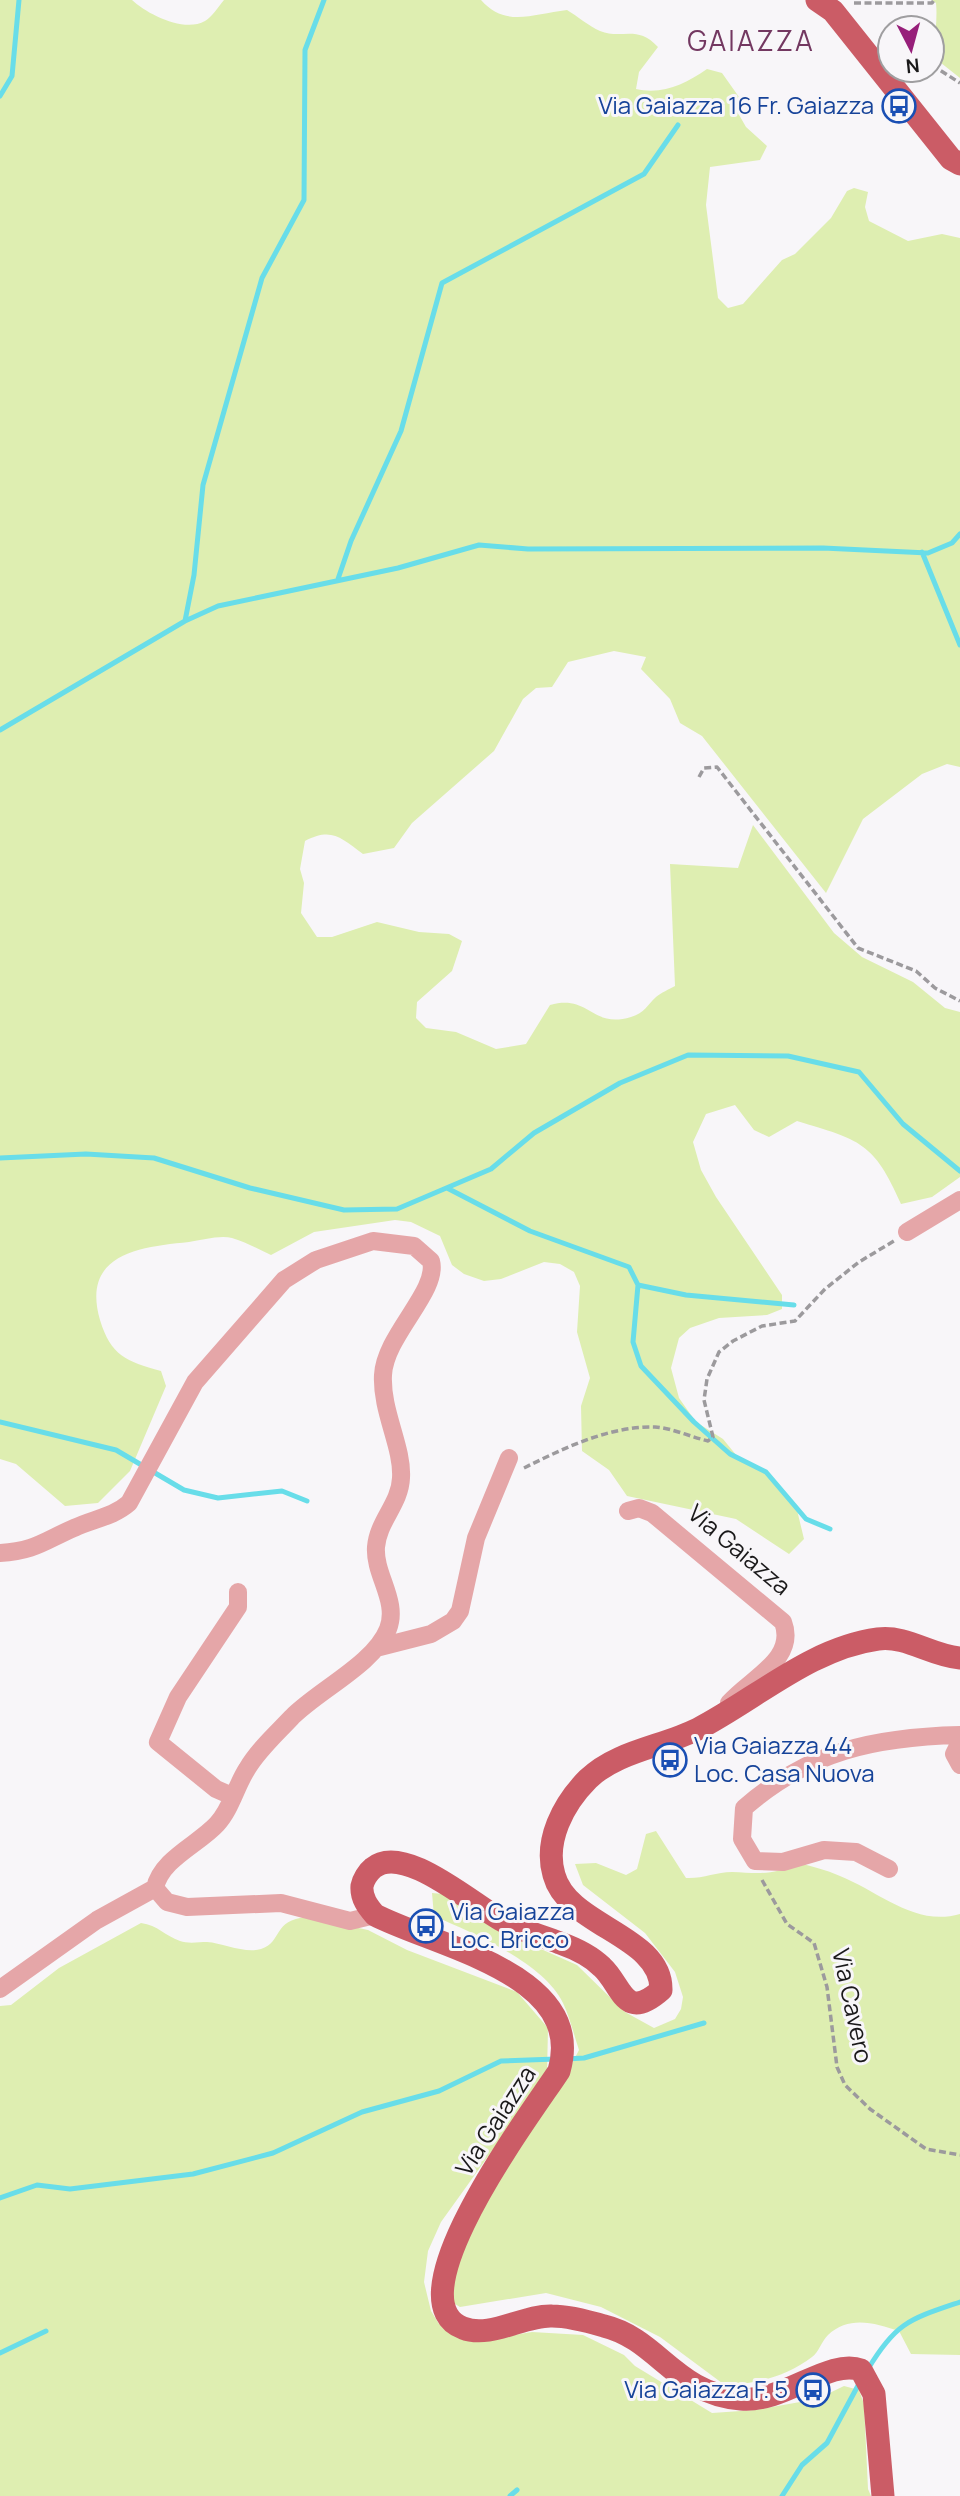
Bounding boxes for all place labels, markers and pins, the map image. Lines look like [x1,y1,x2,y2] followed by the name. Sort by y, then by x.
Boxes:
[880,87,918,125] bus stop icon: Via Gaiazza 16 Fr. Gaiazza
[598,88,874,121] place label: Via Gaiazza 16 Fr. Gaiazza
[694,1728,875,1789] place label: Via Gaiazza 44 Loc. Casa Nuova
[651,1741,689,1779] bus stop icon: Via Gaiazza 44 Loc. Casa Nuova
[450,1894,575,1955] place label: Via Gaiazza Loc. Bricco
[407,1907,445,1945] bus stop icon: Via Gaiazza Loc. Bricco
[794,2371,832,2409] bus stop icon: Via Gaiazza F. 5
[624,2372,788,2405] place label: Via Gaiazza F. 5

